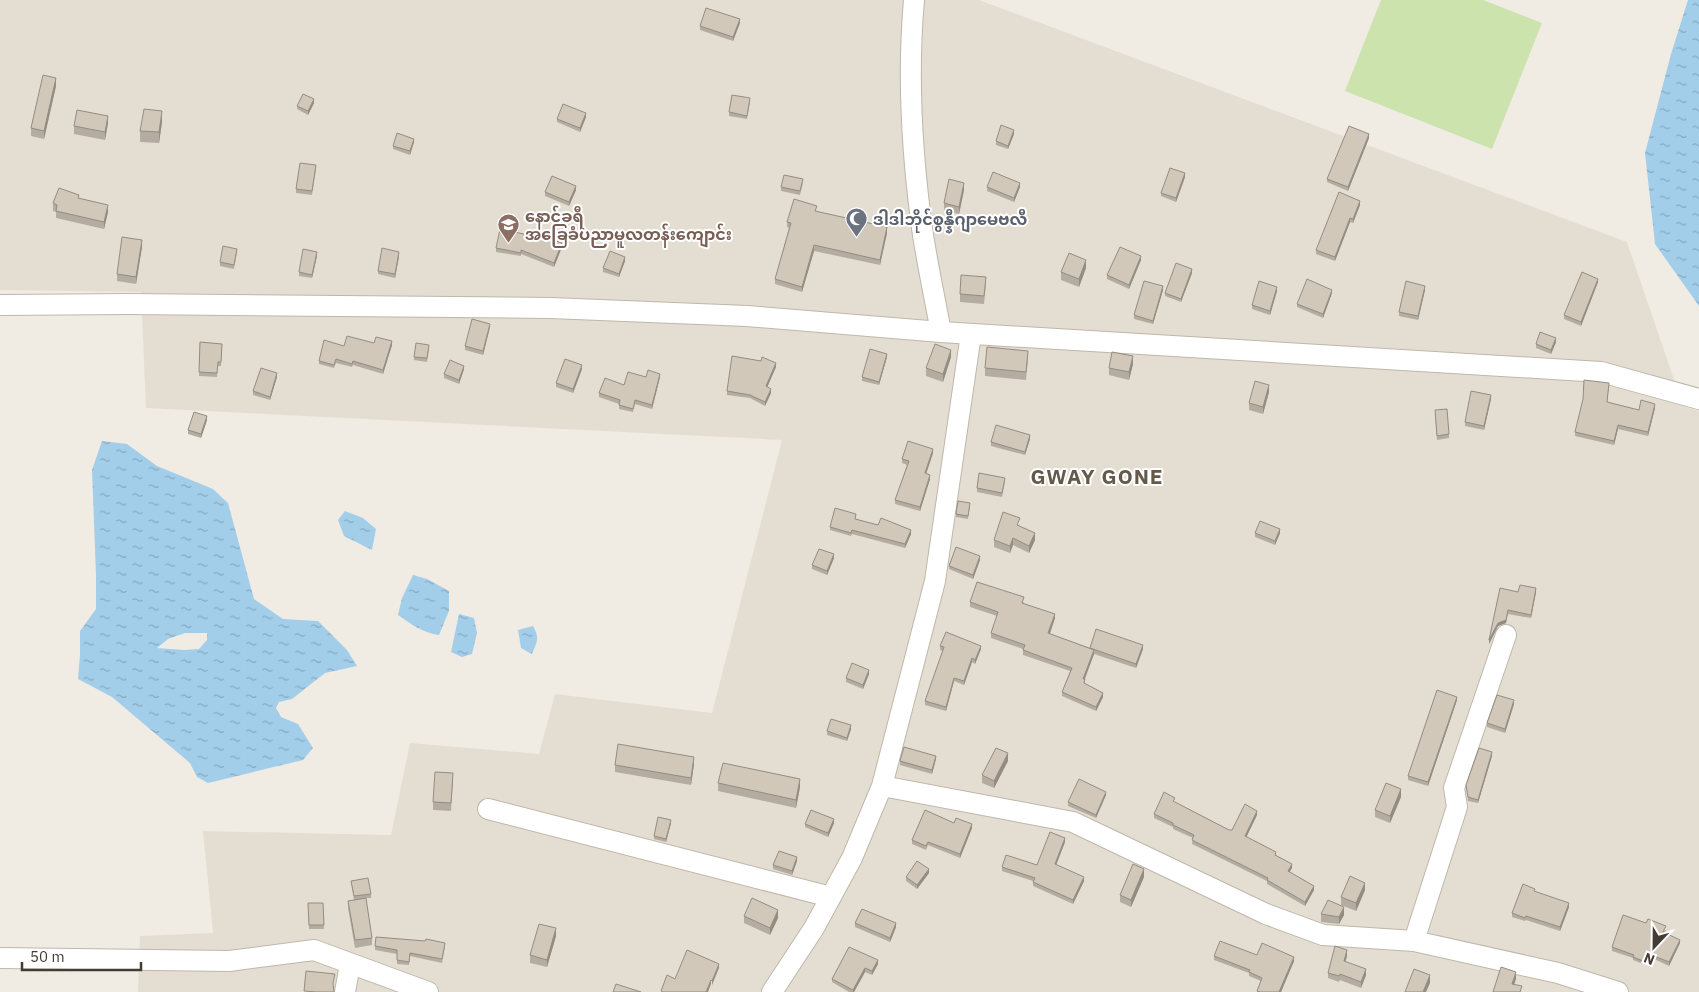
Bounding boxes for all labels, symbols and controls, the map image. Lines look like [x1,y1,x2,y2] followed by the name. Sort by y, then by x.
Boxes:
[525,205,732,248] place label: နောင်ခရီ အခြေခံပညာမူလတန်းကျောင်း
[845,207,869,238] mosque icon: ဒါဒါဘိုင်စွန္နီဂျာမေဗလီ
[873,208,1027,234] place label: ဒါဒါဘိုင်စွန္နီဂျာမေဗလီ
[497,213,521,244] school or university icon: နောင်ခရီ အခြေခံပညာမူလတန်းကျောင်း
[1030,462,1164,490] district label: GWAY GONE
[1629,922,1679,972] north arrow
[22,940,141,972] scale bar
[30,947,65,966] text: 50 m
[1641,949,1657,969] text: N

